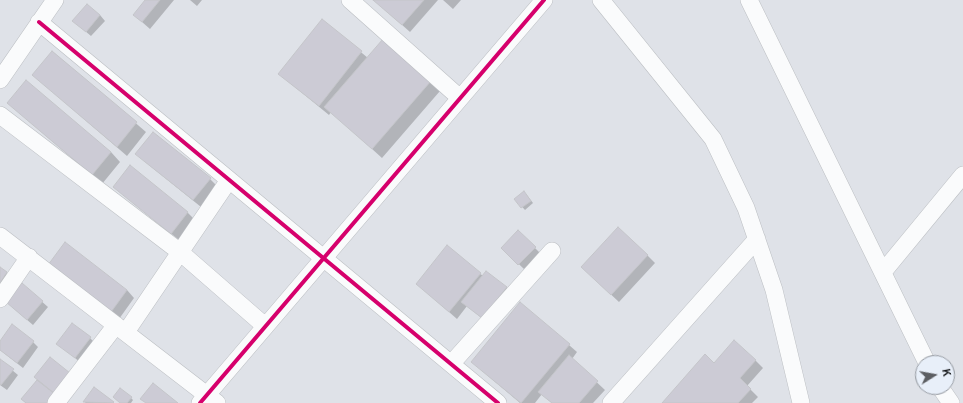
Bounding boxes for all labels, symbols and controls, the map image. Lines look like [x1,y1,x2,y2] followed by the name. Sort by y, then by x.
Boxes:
[915,355,955,395] north arrow
[938,368,953,378] text: K

